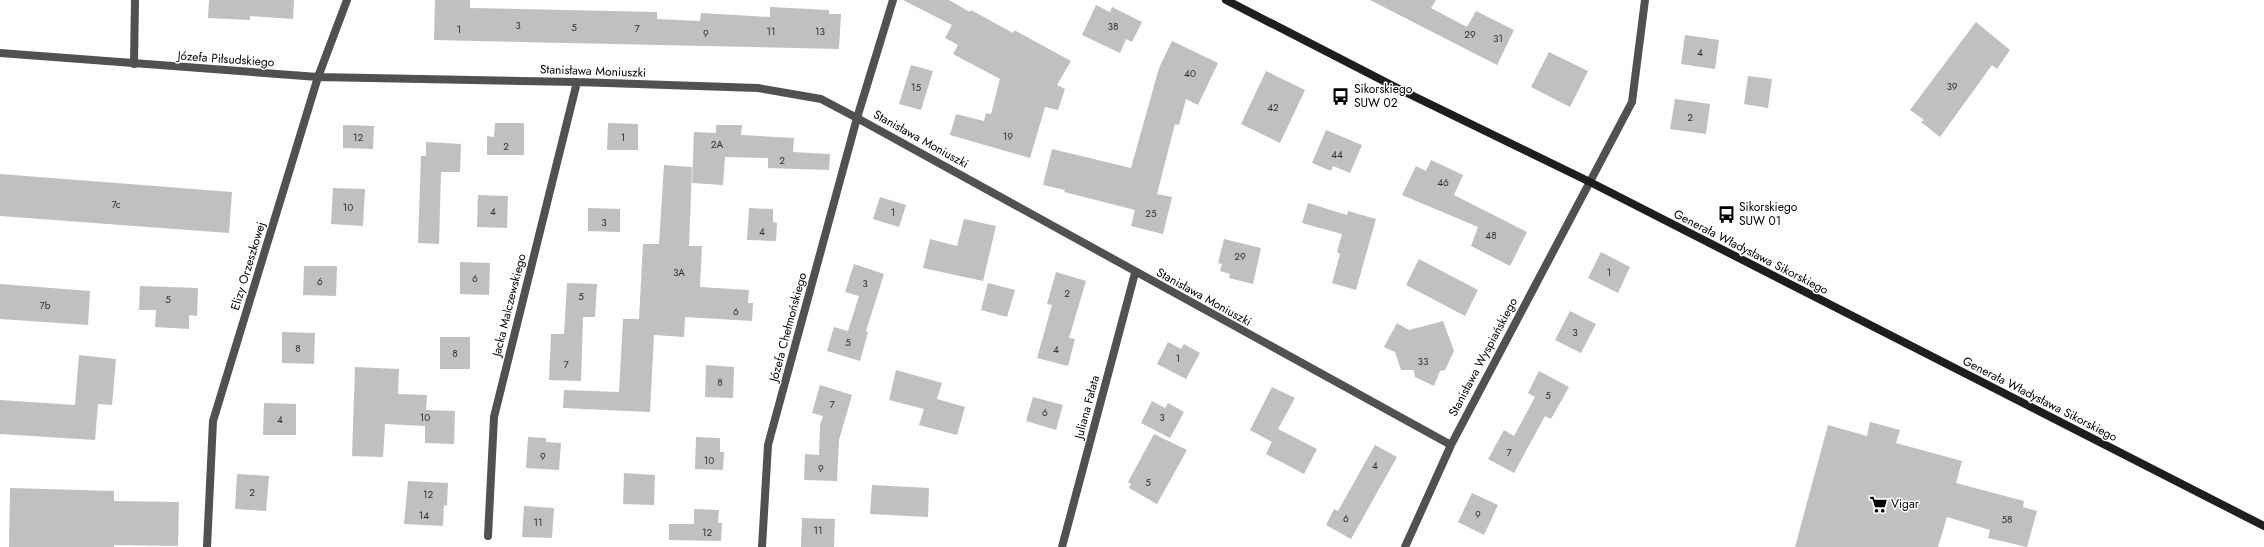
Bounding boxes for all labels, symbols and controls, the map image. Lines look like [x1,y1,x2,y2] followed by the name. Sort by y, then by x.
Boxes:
[515,18,521,33] house number: 3
[1108,19,1118,34] house number: 38
[571,20,577,35] house number: 5
[634,21,640,36] house number: 7
[457,22,461,37] house number: 1
[767,24,776,39] house number: 11
[815,24,826,39] house number: 13
[703,26,709,41] house number: 9
[1464,27,1476,42] house number: 29
[1493,31,1503,46] house number: 31
[1697,45,1703,60] house number: 4
[175,47,275,71] street label: Józefa Piłsudskiego
[540,60,646,82] street label: Stanisława Moniuszki
[1184,66,1196,81] house number: 40
[1946,79,1958,94] house number: 39
[911,80,921,95] house number: 15
[1354,80,1413,112] place label: Sikorskiego SUW 02
[1331,86,1351,106] bus stop icon: Sikorskiego SUW 02
[1267,100,1279,115] house number: 42
[870,105,972,173] street label: Stanisława Moniuszki
[1687,110,1693,125] house number: 2
[1003,129,1013,144] house number: 19
[353,130,363,145] house number: 12
[621,130,625,145] house number: 1
[711,137,724,152] house number: 2A
[503,139,509,154] house number: 2
[1331,147,1343,162] house number: 44
[779,153,785,168] house number: 2
[1437,175,1449,190] house number: 46
[111,197,121,212] house number: 7c
[1739,198,1798,230] place label: Sikorskiego SUW 01
[343,200,353,215] house number: 10
[490,204,496,219] house number: 4
[1716,204,1736,224] bus stop icon: Sikorskiego SUW 01
[891,205,895,220] house number: 1
[1670,205,1832,299] street label: Generała Władysława Sikorskiego
[1145,206,1157,221] house number: 25
[601,215,607,230] house number: 3
[226,220,270,312] street label: Elizy Orzeszkowej
[759,224,765,239] house number: 4
[1485,228,1497,243] house number: 48
[1234,249,1246,264] house number: 29
[487,251,531,360] street label: Jacka Malczewskiego
[1153,263,1255,331] street label: Stanisława Moniuszki
[673,265,685,280] house number: 3A
[1607,265,1611,280] house number: 1
[764,270,811,385] street label: Józefa Chełmońskiego
[472,271,478,286] house number: 6
[317,274,323,289] house number: 6
[862,276,868,291] house number: 3
[1064,286,1070,301] house number: 2
[578,289,584,304] house number: 5
[165,292,171,307] house number: 5
[1444,294,1522,420] street label: Stanisława Wyspiańskiego
[40,298,51,313] house number: 7b
[733,304,739,319] house number: 6
[1572,325,1578,340] house number: 3
[845,335,851,350] house number: 5
[295,341,301,356] house number: 8
[1053,342,1059,357] house number: 4
[452,346,458,361] house number: 8
[1176,351,1180,366] house number: 1
[1959,352,2121,446] street label: Generała Władysława Sikorskiego
[1418,354,1429,369] house number: 33
[563,357,569,372] house number: 7
[1069,373,1104,443] street label: Juliana Fałata
[717,375,723,390] house number: 8
[1545,388,1551,403] house number: 5
[829,397,835,412] house number: 7
[1042,405,1048,420] house number: 6
[420,410,430,425] house number: 10
[1159,410,1165,425] house number: 3
[277,412,283,427] house number: 4
[1506,445,1512,460] house number: 7
[540,449,546,464] house number: 9
[704,453,714,468] house number: 10
[1372,458,1378,473] house number: 4
[818,461,824,476] house number: 9
[1145,475,1151,490] house number: 5
[249,485,255,500] house number: 2
[423,487,433,502] house number: 12
[1868,494,1888,514] supermarket icon: Vigar
[1891,495,1920,513] place label: Vigar
[1475,507,1481,522] house number: 9
[419,508,429,523] house number: 14
[1343,511,1349,526] house number: 6
[2001,512,2013,527] house number: 58
[534,515,543,530] house number: 11
[814,523,823,538] house number: 11
[702,525,712,540] house number: 12

